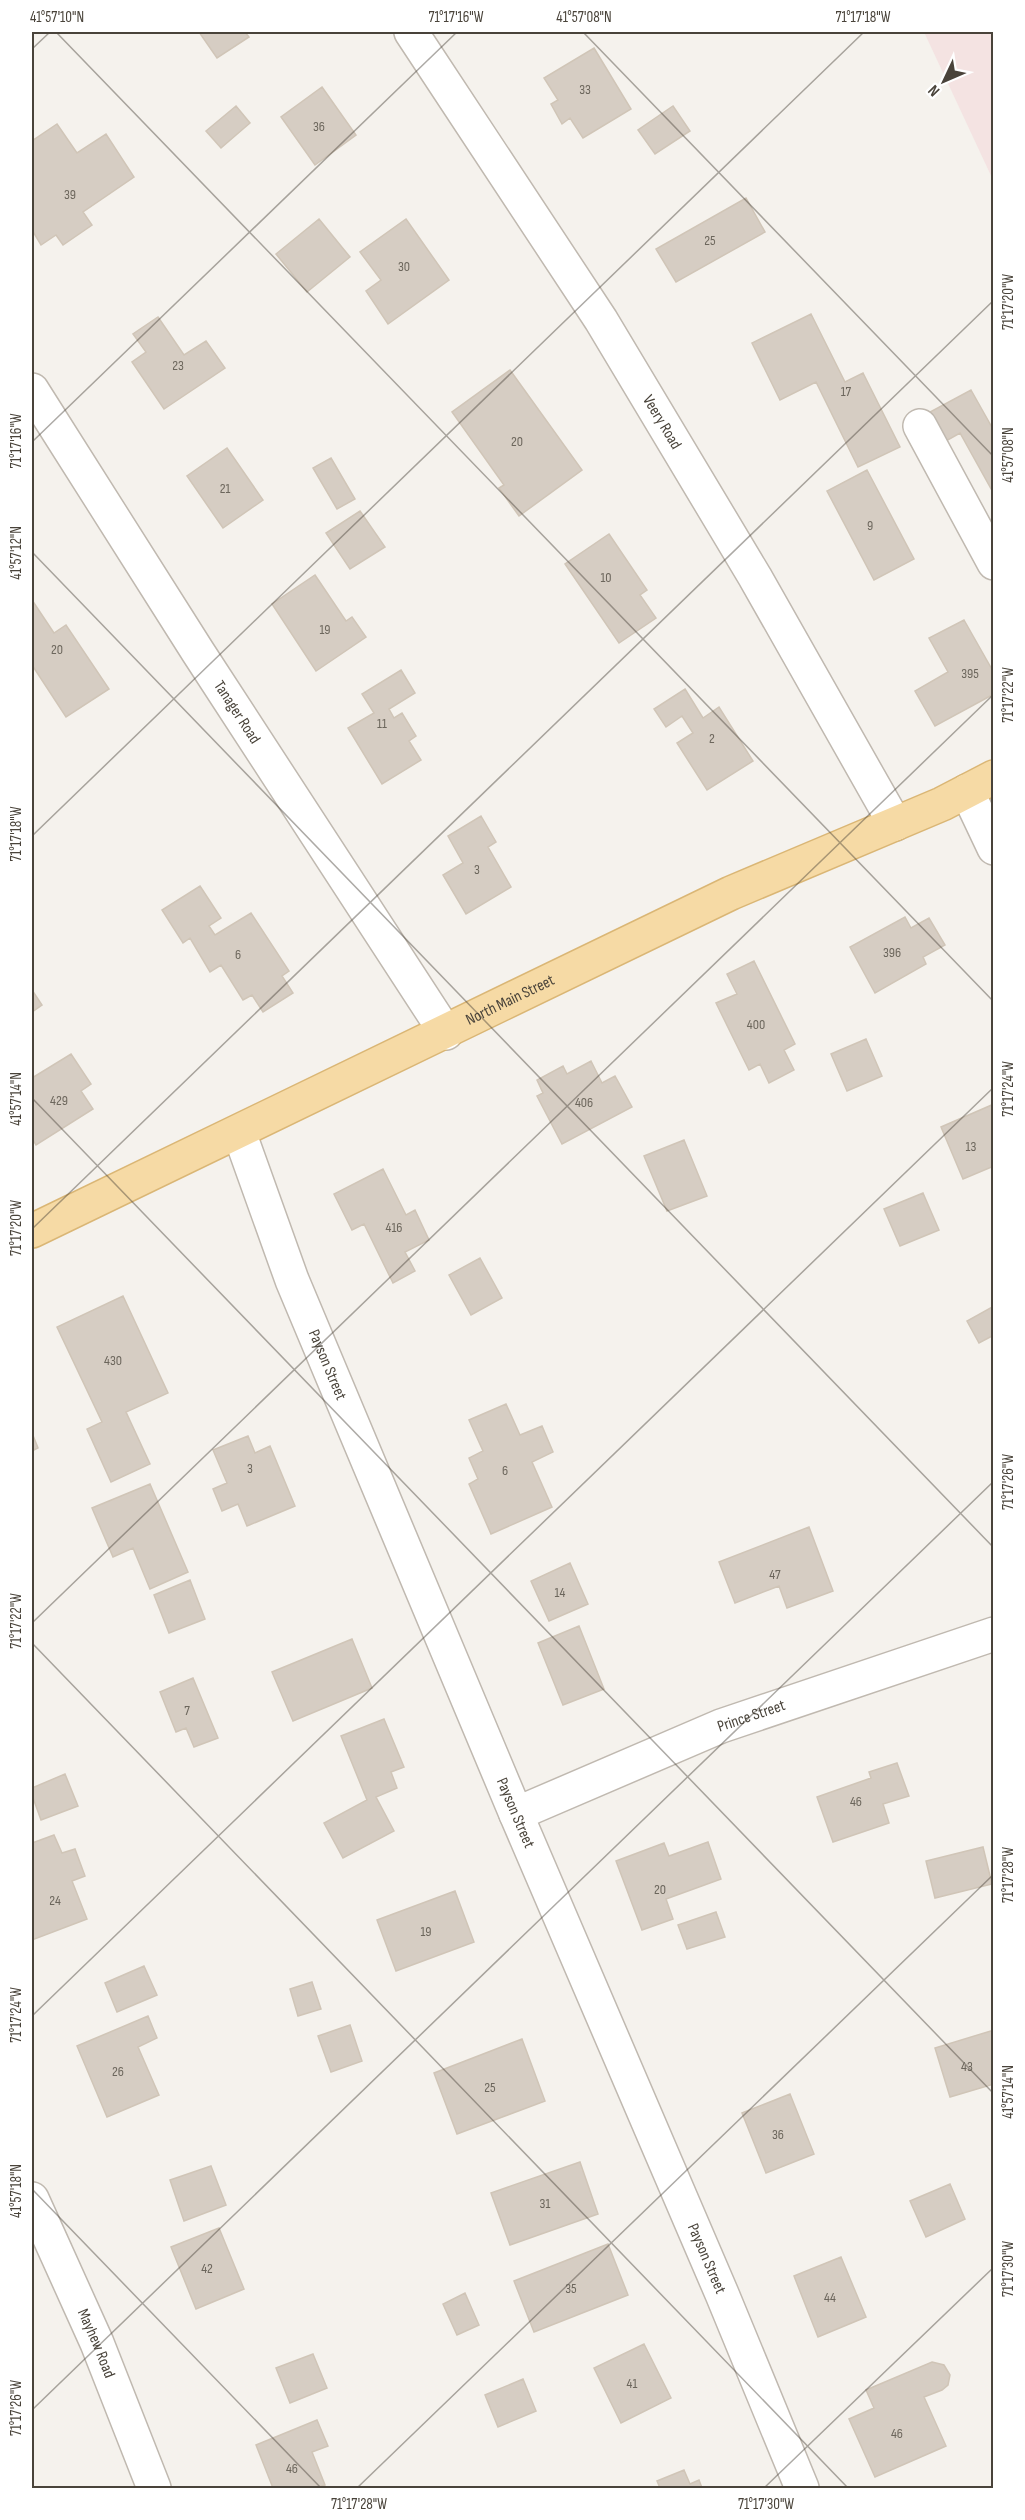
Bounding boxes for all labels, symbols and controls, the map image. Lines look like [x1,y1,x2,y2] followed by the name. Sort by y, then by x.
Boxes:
[30,8,84,27] text: 41°57'10"N
[428,8,484,27] text: 71°17'16"W
[556,8,612,27] text: 41°57'08"N
[836,8,891,27] text: 71°17'18"W
[914,51,974,111] north arrow
[579,81,591,98] house number: 33
[924,81,944,100] text: N
[313,118,325,135] house number: 36
[64,186,76,203] house number: 39
[704,232,716,249] house number: 25
[398,258,410,275] house number: 30
[999,274,1018,330] text: 71°17'20"W
[172,357,184,374] house number: 23
[841,383,852,400] house number: 17
[639,392,686,453] street label: Veery Road
[7,413,26,469] text: 71°17'16"W
[999,427,1018,483] text: 41°57'08"N
[511,433,523,450] house number: 20
[220,480,230,497] house number: 21
[867,517,873,534] house number: 9
[7,526,26,580] text: 41°57'12"N
[600,569,612,586] house number: 10
[319,621,331,638] house number: 19
[51,641,63,658] house number: 20
[961,665,979,682] house number: 395
[999,667,1018,723] text: 71°17'22"W
[210,677,265,747] street label: Tanager Road
[377,715,387,732] house number: 11
[709,730,715,747] house number: 2
[7,806,26,861] text: 71°17'18"W
[474,861,480,878] house number: 3
[883,944,901,961] house number: 396
[235,946,241,963] house number: 6
[463,970,557,1029] street label: North Main Street
[747,1016,765,1033] house number: 400
[999,1061,1018,1117] text: 71°17'24"W
[7,1072,26,1126] text: 41°57'14"N
[50,1092,68,1109] house number: 429
[575,1094,593,1111] house number: 406
[966,1138,977,1155] house number: 13
[7,1200,26,1256] text: 71°17'20"W
[386,1219,402,1236] house number: 416
[304,1327,351,1403] street label: Payson Street
[104,1352,122,1369] house number: 430
[999,1454,1018,1510] text: 71°17'26"W
[247,1460,253,1477] house number: 3
[502,1462,508,1479] house number: 6
[769,1566,781,1583] house number: 47
[555,1584,566,1601] house number: 14
[7,1593,26,1649] text: 71°17'22"W
[715,1696,788,1736] street label: Prince Street
[184,1702,190,1719] house number: 7
[492,1775,539,1851] street label: Payson Street
[850,1793,862,1810] house number: 46
[999,1847,1018,1903] text: 71°17'28"W
[654,1881,666,1898] house number: 20
[49,1892,61,1909] house number: 24
[420,1923,432,1940] house number: 19
[7,1987,26,2043] text: 71°17'24"W
[961,2058,973,2075] house number: 43
[112,2063,124,2080] house number: 26
[999,2065,1018,2119] text: 41°57'14"N
[484,2079,496,2096] house number: 25
[772,2126,784,2143] house number: 36
[7,2164,26,2218] text: 41°57'18"N
[540,2195,550,2212] house number: 31
[683,2221,730,2297] street label: Payson Street
[999,2241,1018,2297] text: 71°17'30"W
[201,2260,213,2277] house number: 42
[565,2280,577,2297] house number: 35
[824,2289,836,2306] house number: 44
[73,2306,119,2381] street label: Mayhew Road
[627,2375,637,2392] house number: 41
[7,2380,26,2436] text: 71°17'26"W
[891,2425,903,2442] house number: 46
[286,2460,298,2477] house number: 46
[331,2495,387,2514] text: 71°17'28"W
[738,2495,794,2514] text: 71°17'30"W

